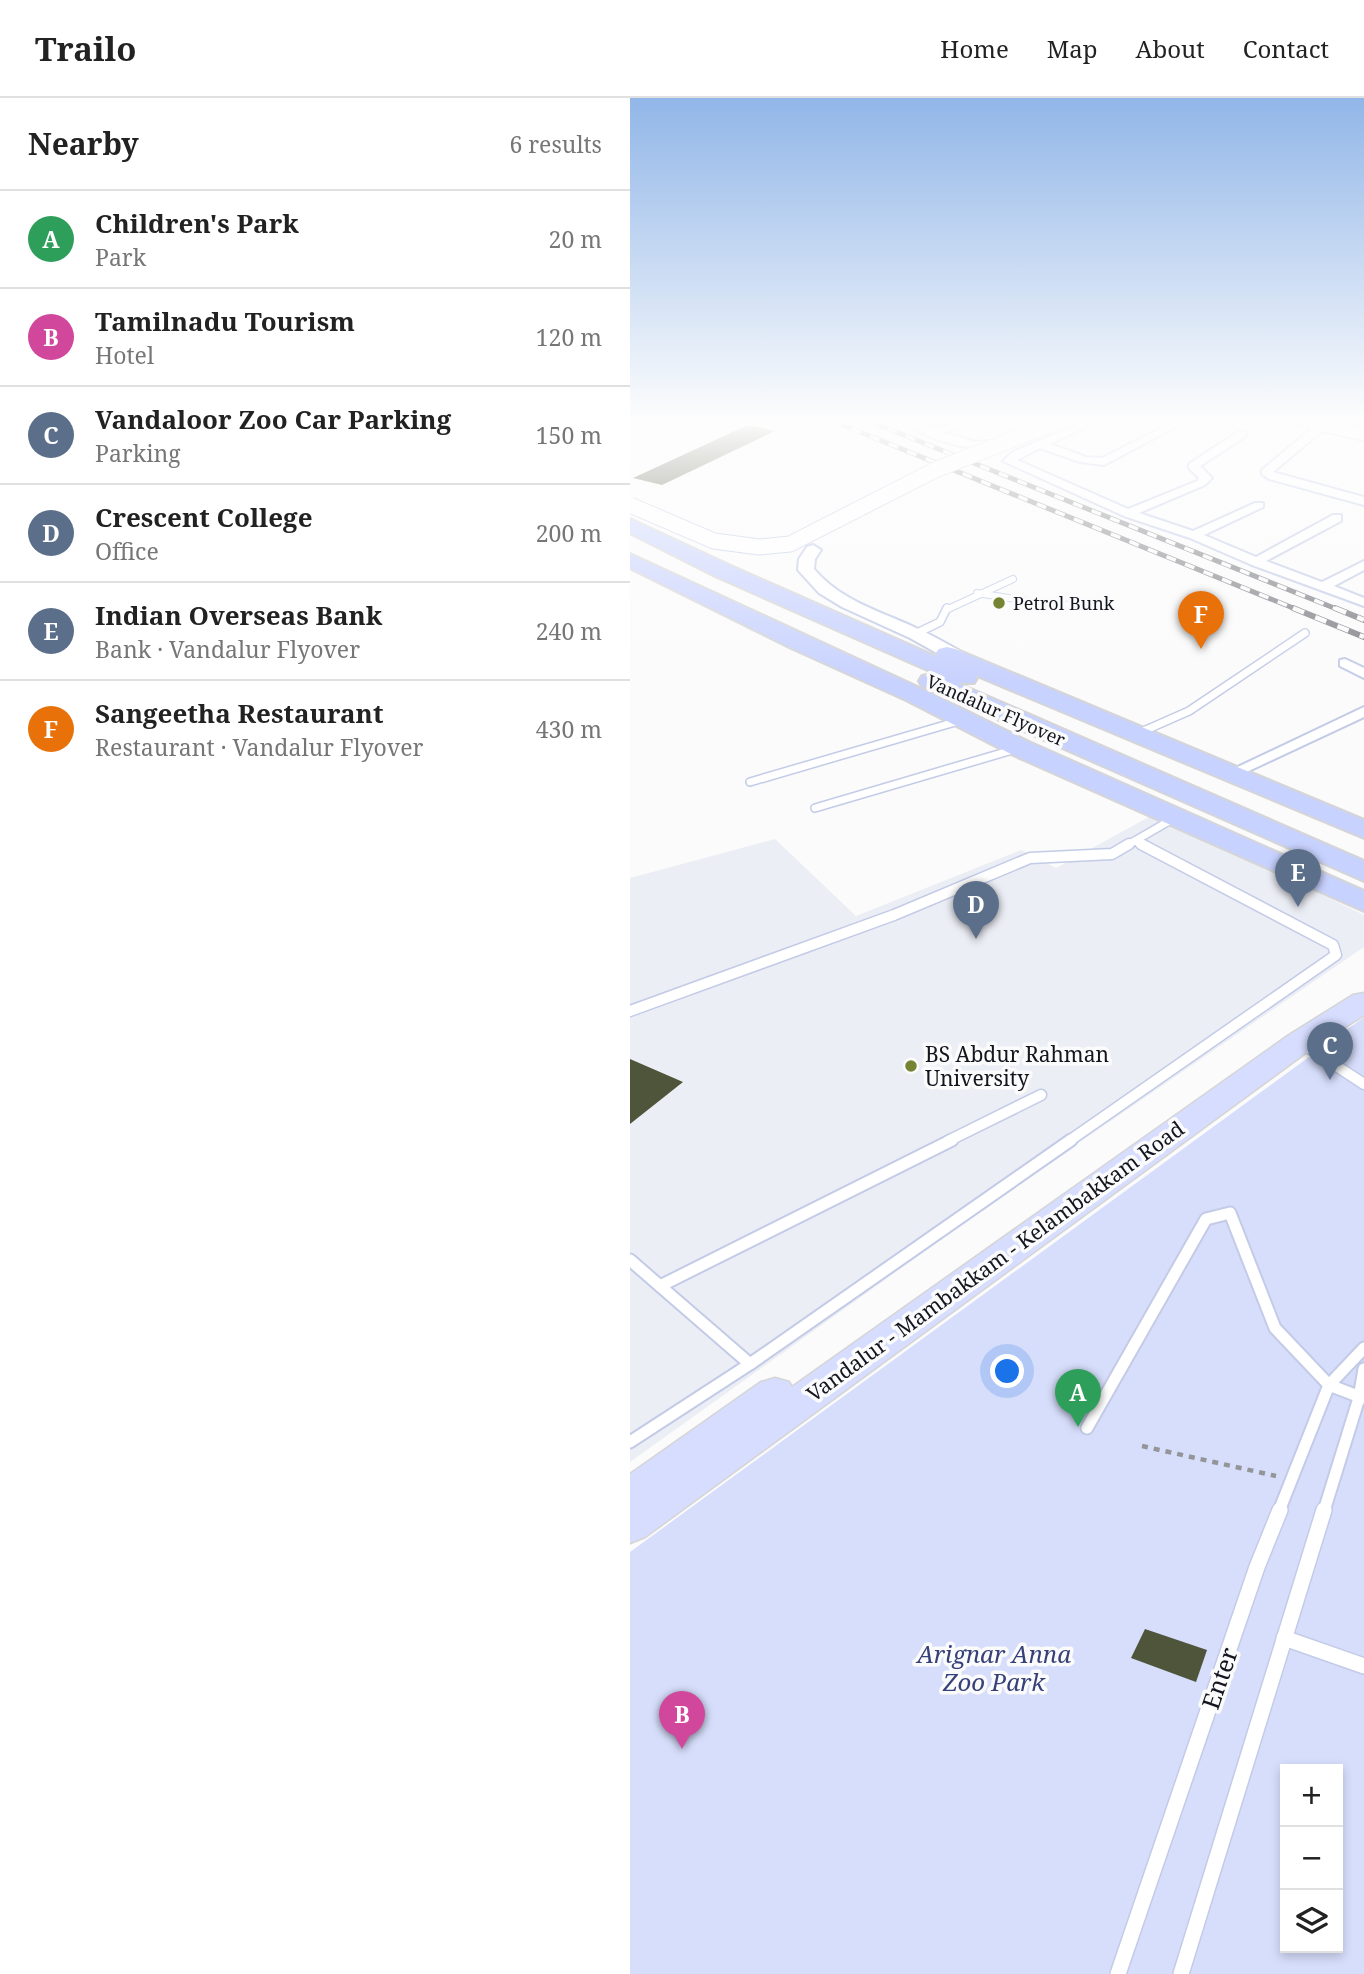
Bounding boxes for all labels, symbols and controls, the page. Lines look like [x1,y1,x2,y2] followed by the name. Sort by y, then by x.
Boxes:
[35,26,136,71] text: Trailo
[940,32,1009,65] text: Home
[1047,32,1098,65] text: Map
[1136,32,1205,65] text: About
[1243,32,1329,65] text: Contact
[28,123,139,164] text: Nearby
[509,128,602,160] text: 6 results
[95,205,299,241] text: Children's Park
[42,223,60,255] text: A
[549,223,602,255] text: 20 m
[95,241,146,273] text: Park
[95,303,355,339] text: Tamilnadu Tourism
[43,321,59,353] text: B
[536,321,602,353] text: 120 m
[95,339,154,371] text: Hotel
[95,401,451,437] text: Vandaloor Zoo Car Parking
[43,419,59,451] text: C
[536,419,602,451] text: 150 m
[95,437,181,469] text: Parking
[95,499,313,535] text: Crescent College
[42,517,60,549] text: D
[536,517,602,549] text: 200 m
[95,535,159,567] text: Office
[1013,591,1115,615] place label: Petrol Bunk
[1178,591,1224,649] pin: F
[991,595,1007,611] marker: Petrol Bunk
[95,597,382,633] text: Indian Overseas Bank
[43,615,59,647] text: E
[536,615,602,647] text: 240 m
[95,633,360,665] text: Bank · Vandalur Flyover
[923,669,1070,752] street label: Vandalur Flyover
[95,695,383,731] text: Sangeetha Restaurant
[44,713,58,745] text: F
[536,713,602,745] text: 430 m
[95,731,423,763] text: Restaurant · Vandalur Flyover
[1275,849,1321,907] pin: E
[953,881,999,939] pin: D
[1307,1022,1353,1080] pin: C
[925,1040,1109,1092] place label: BS Abdur Rahman University
[903,1058,919,1074] marker: BS Abdur Rahman University
[800,1114,1190,1408] street label: Vandalur - Mambakkam - Kelambakkam Road
[990,1354,1024,1388] your location
[1055,1369,1101,1427] pin: A
[915,1637,1071,1698] park label: Arignar Anna Zoo Park
[1193,1643,1245,1713] street label: Enter
[659,1691,705,1749] pin: B
[1280,1764,1343,1953] map controls
[1280,1764,1343,1827] button: +
[1280,1827,1343,1890] button: −
[1280,1890,1343,1953] button: layers

